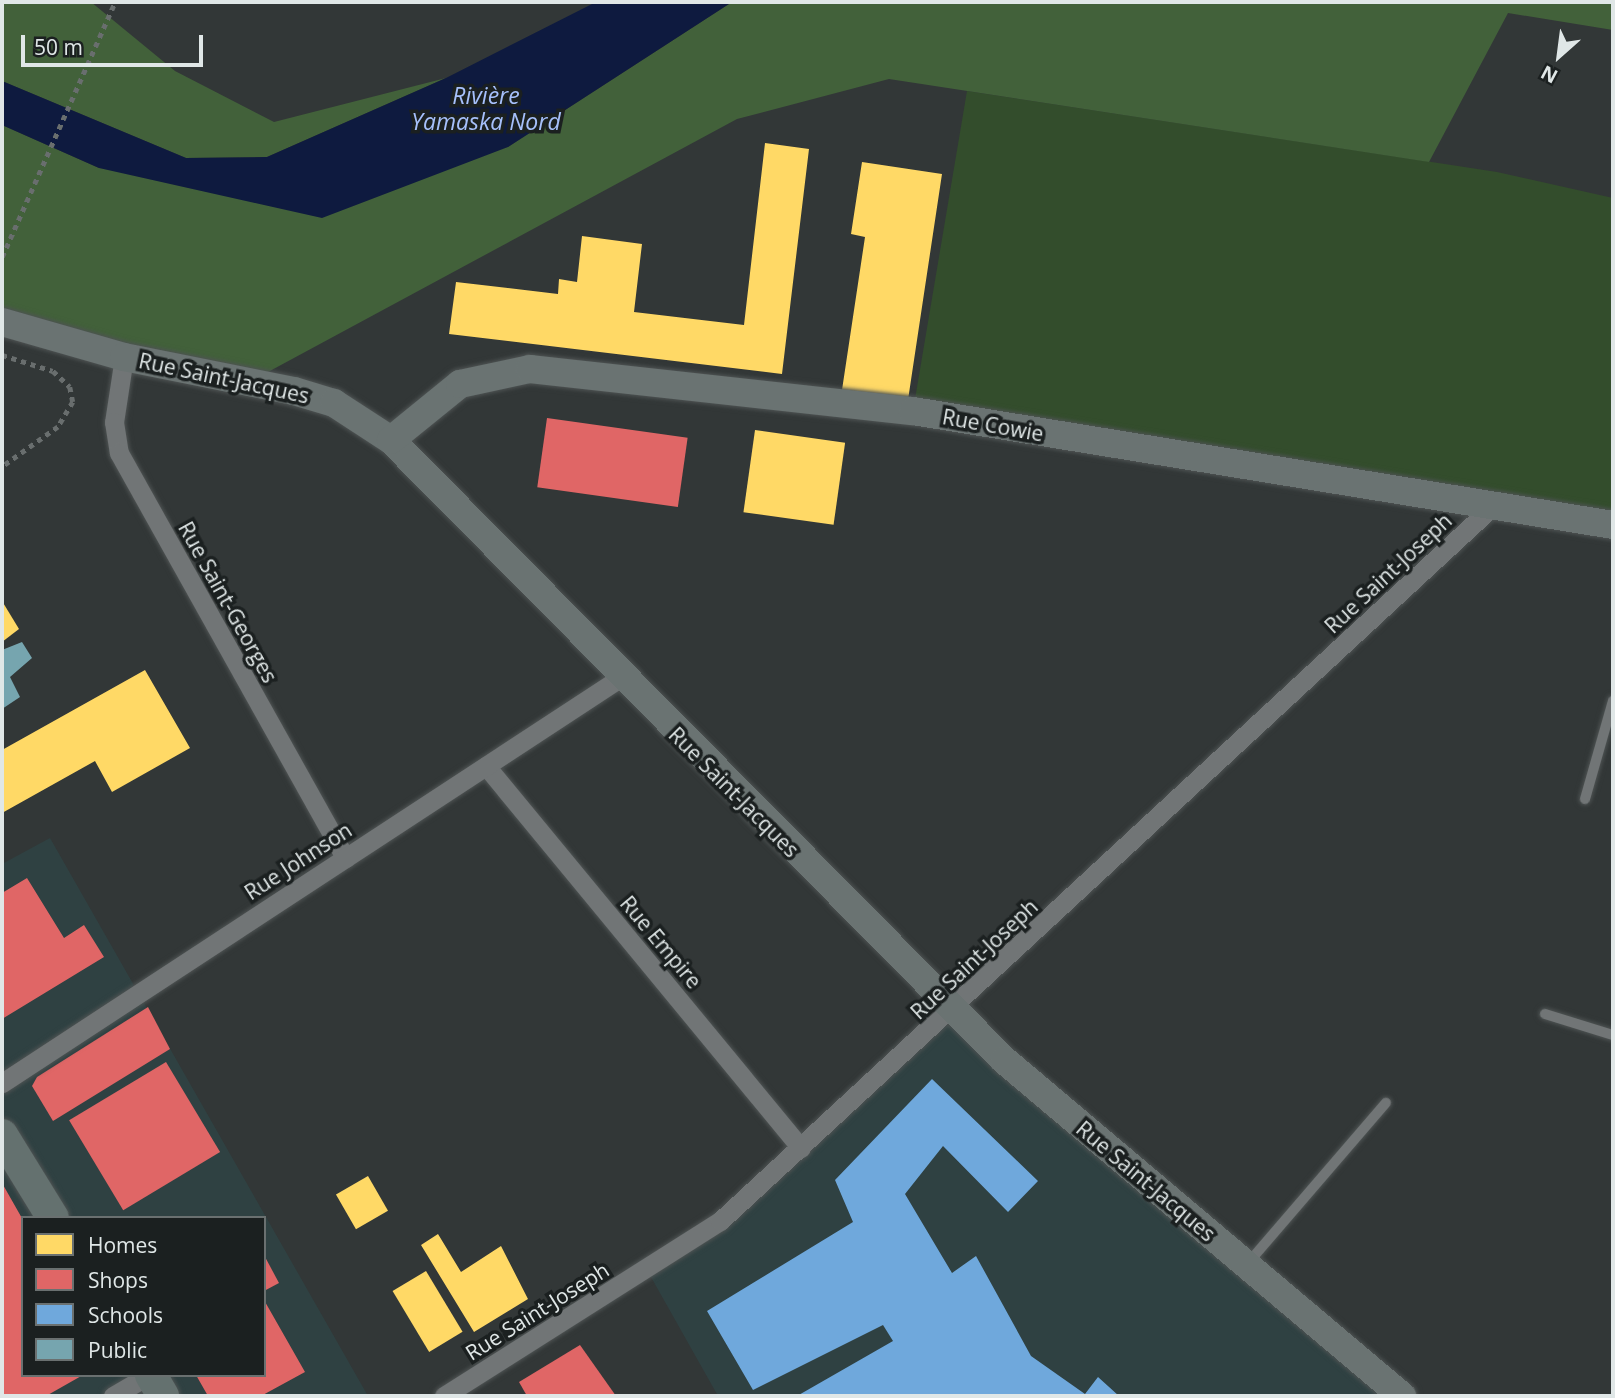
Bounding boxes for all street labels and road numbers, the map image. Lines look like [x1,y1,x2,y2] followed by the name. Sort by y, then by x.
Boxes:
[136,348,312,408] street label: Rue Saint-Jacques
[940,404,1046,446] street label: Rue Cowie
[1319,508,1457,638] street label: Rue Saint-Joseph
[173,517,283,687] street label: Rue Saint-Georges
[664,722,804,862] street label: Rue Saint-Jacques
[240,817,356,905] street label: Rue Johnson
[615,891,707,993] street label: Rue Empire
[905,894,1043,1024] street label: Rue Saint-Joseph
[1071,1116,1221,1246] street label: Rue Saint-Jacques
[461,1257,613,1365] street label: Rue Saint-Joseph

